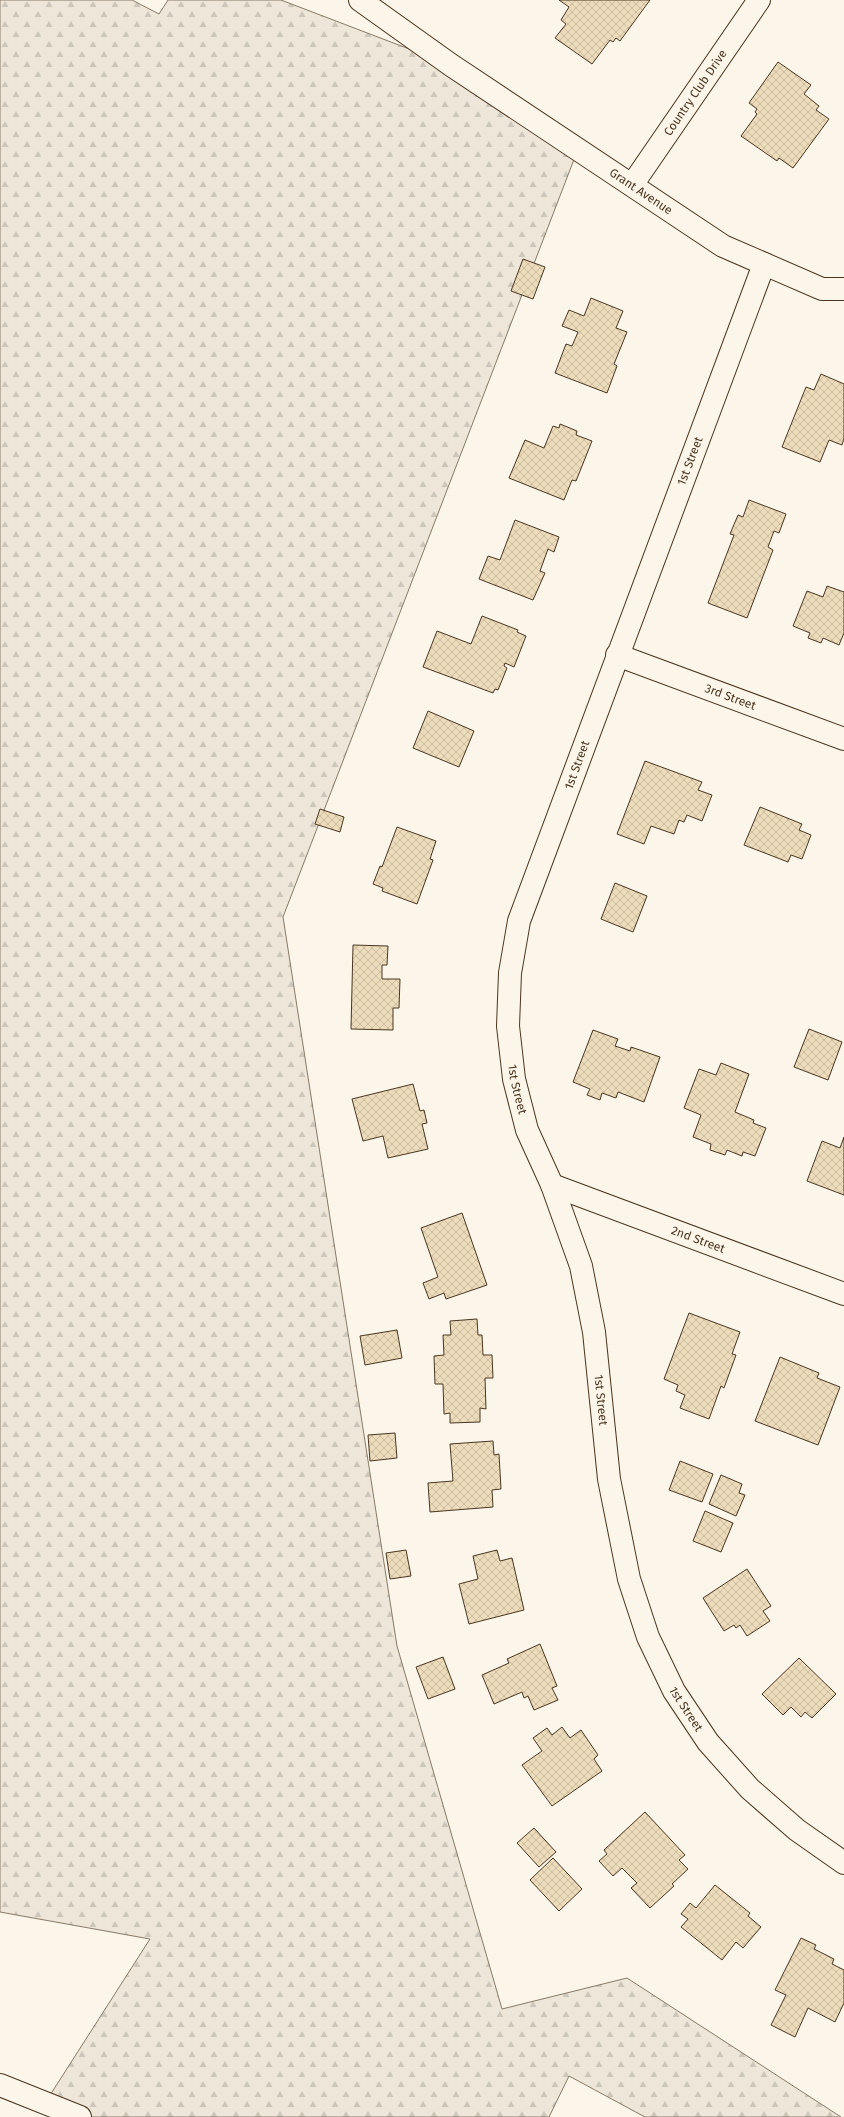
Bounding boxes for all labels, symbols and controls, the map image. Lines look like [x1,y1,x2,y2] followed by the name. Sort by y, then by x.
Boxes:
[661,47,730,138] street label: Country Club Drive
[607,165,675,217] street label: Grant Avenue
[674,434,706,487] street label: 1st Street
[703,681,759,713] street label: 3rd Street
[562,738,593,791] street label: 1st Street
[505,1063,530,1116] street label: 1st Street
[669,1223,727,1256] street label: 2nd Street
[591,1374,611,1427] street label: 1st Street
[666,1684,706,1735] street label: 1st Street

